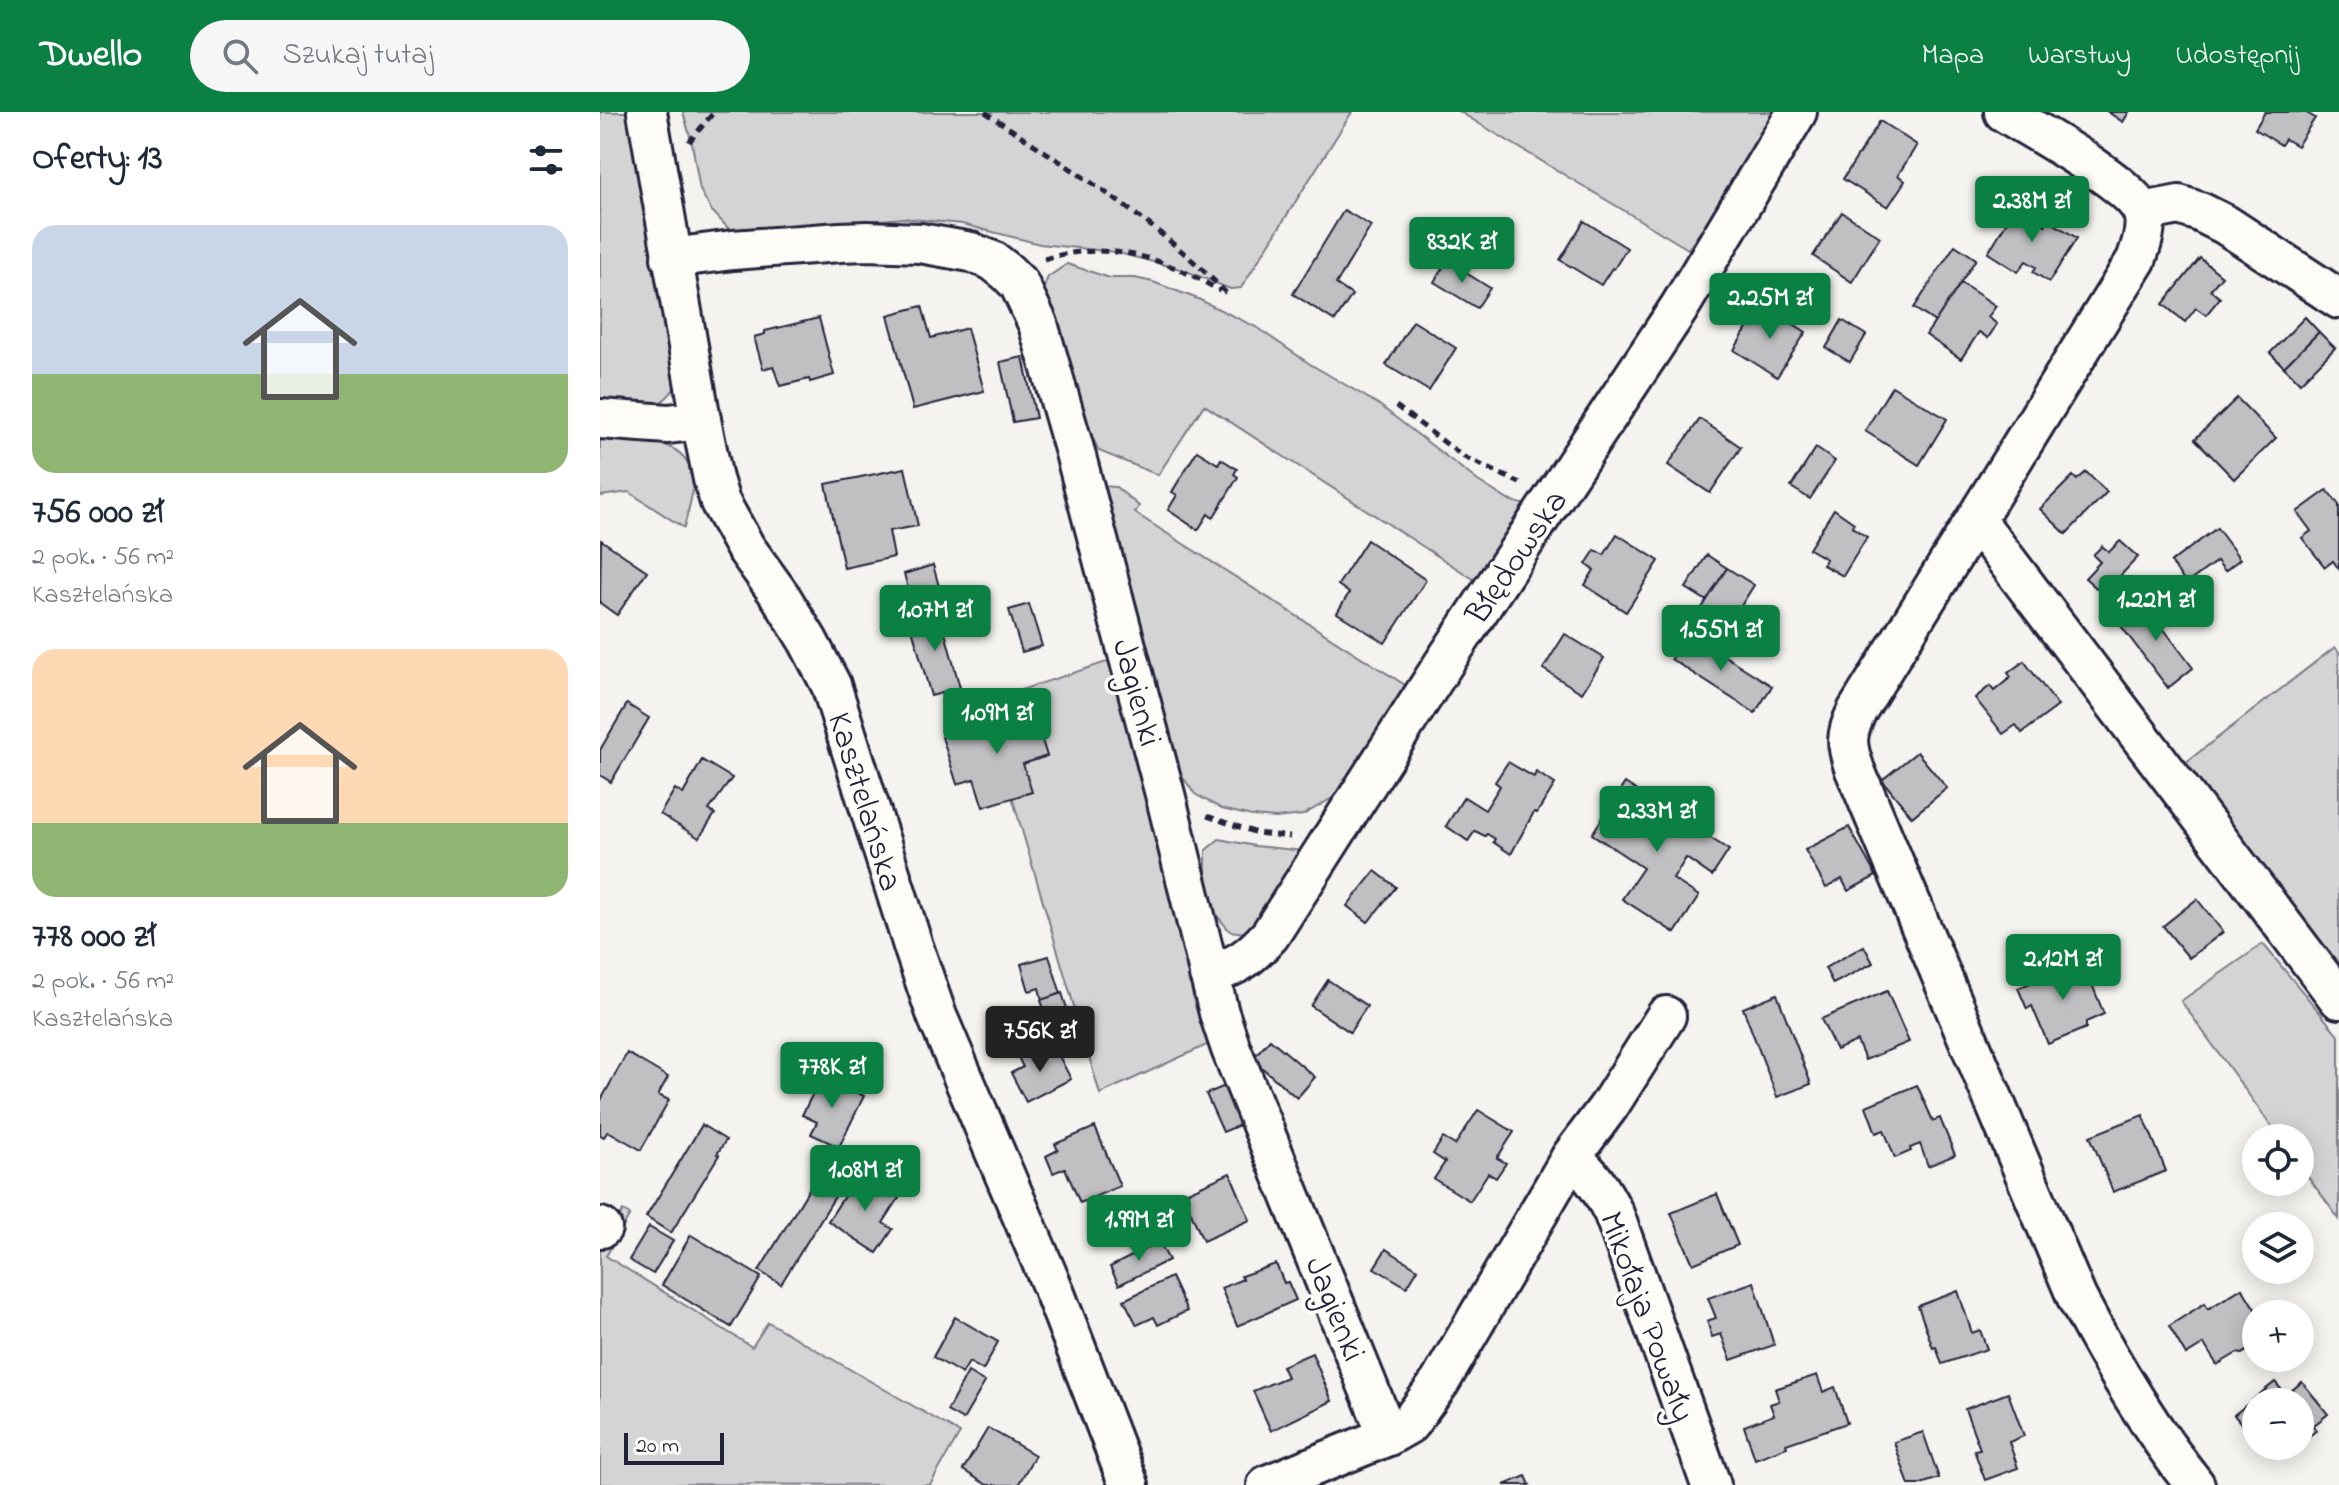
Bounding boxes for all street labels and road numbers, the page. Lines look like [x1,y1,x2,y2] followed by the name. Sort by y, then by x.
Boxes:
[1454,481,1582,637] street label: Błędowska
[1097,634,1173,752] street label: Jagienki
[812,707,914,898] street label: Kasztelańska
[1584,1205,1706,1430] street label: Mikołaja Powały
[1290,1249,1377,1370] street label: Jagienki

